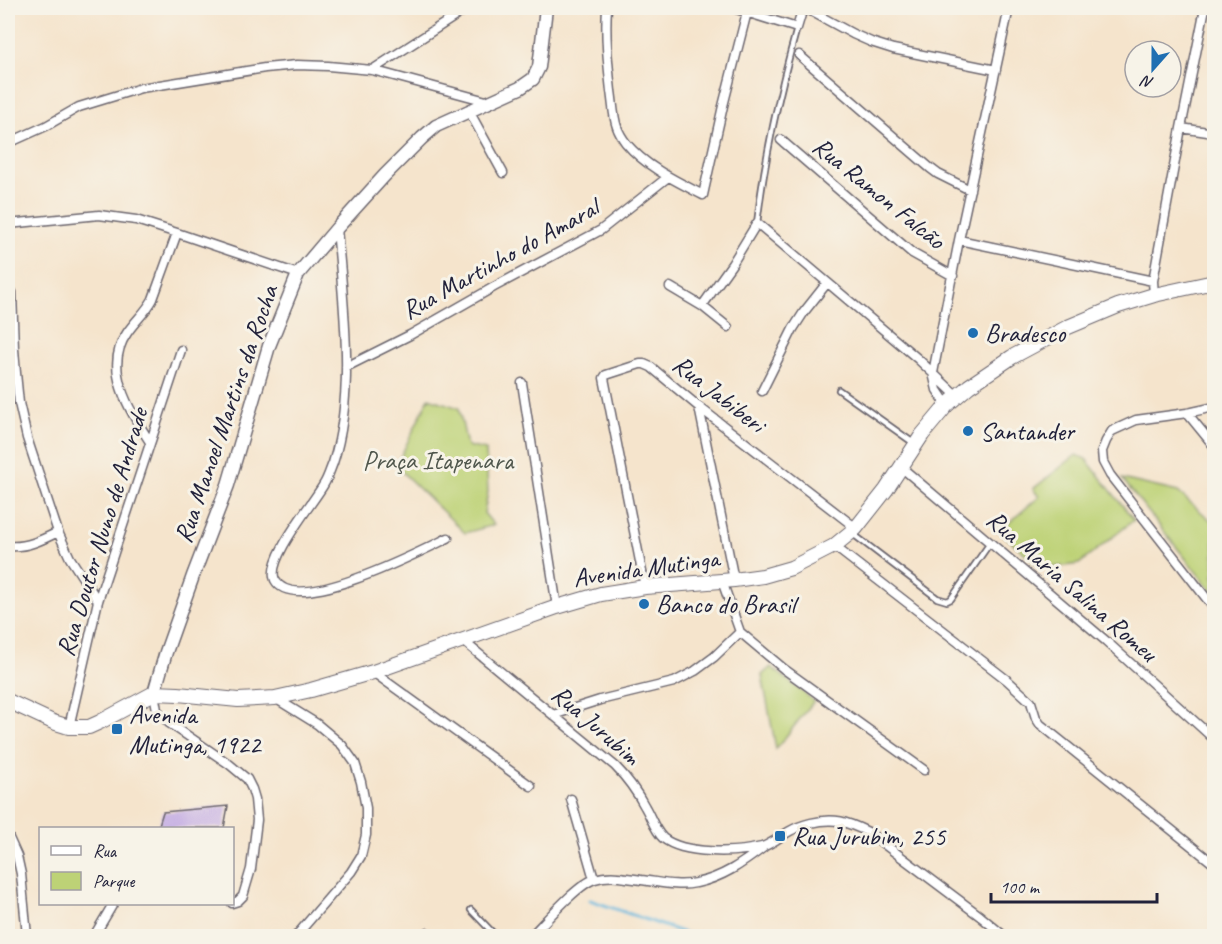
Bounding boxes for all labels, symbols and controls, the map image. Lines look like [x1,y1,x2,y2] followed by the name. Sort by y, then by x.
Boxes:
[1123,39,1183,99] north arrow
[1137,70,1156,93] text: N
[806,130,953,258] street label: Rua Ramon Falcão
[396,189,608,327] street label: Rua Martinho do Amaral
[166,279,286,547] street label: Rua Manoel Martins da Rocha
[985,317,1067,350] place label: Bradesco
[966,326,980,340] marker: Bradesco
[666,348,774,442] street label: Rua Jabiberi
[49,401,156,660] street label: Rua Doutor Nuno de Andrade
[980,415,1076,448] place label: Santander
[961,424,975,438] marker: Santander
[363,444,515,477] park label: Praça Itapenara
[980,503,1166,671] street label: Rua Maria Salina Romeu
[571,541,723,595] street label: Avenida Mutinga
[656,588,800,621] place label: Banco do Brasil
[637,597,651,611] marker: Banco do Brasil
[545,678,648,773] street label: Rua Jurubim
[129,698,263,761] place label: Avenida Mutinga, 1922
[110,722,124,736] marker: Avenida Mutinga, 1922
[792,820,947,853] place label: Rua Jurubim, 255
[39,827,234,905] legend
[773,829,787,843] marker: Rua Jurubim, 255
[93,840,118,862] text: Rua
[991,866,1158,904] scale bar
[93,870,135,892] text: Parque
[1000,876,1041,898] text: 100 m

